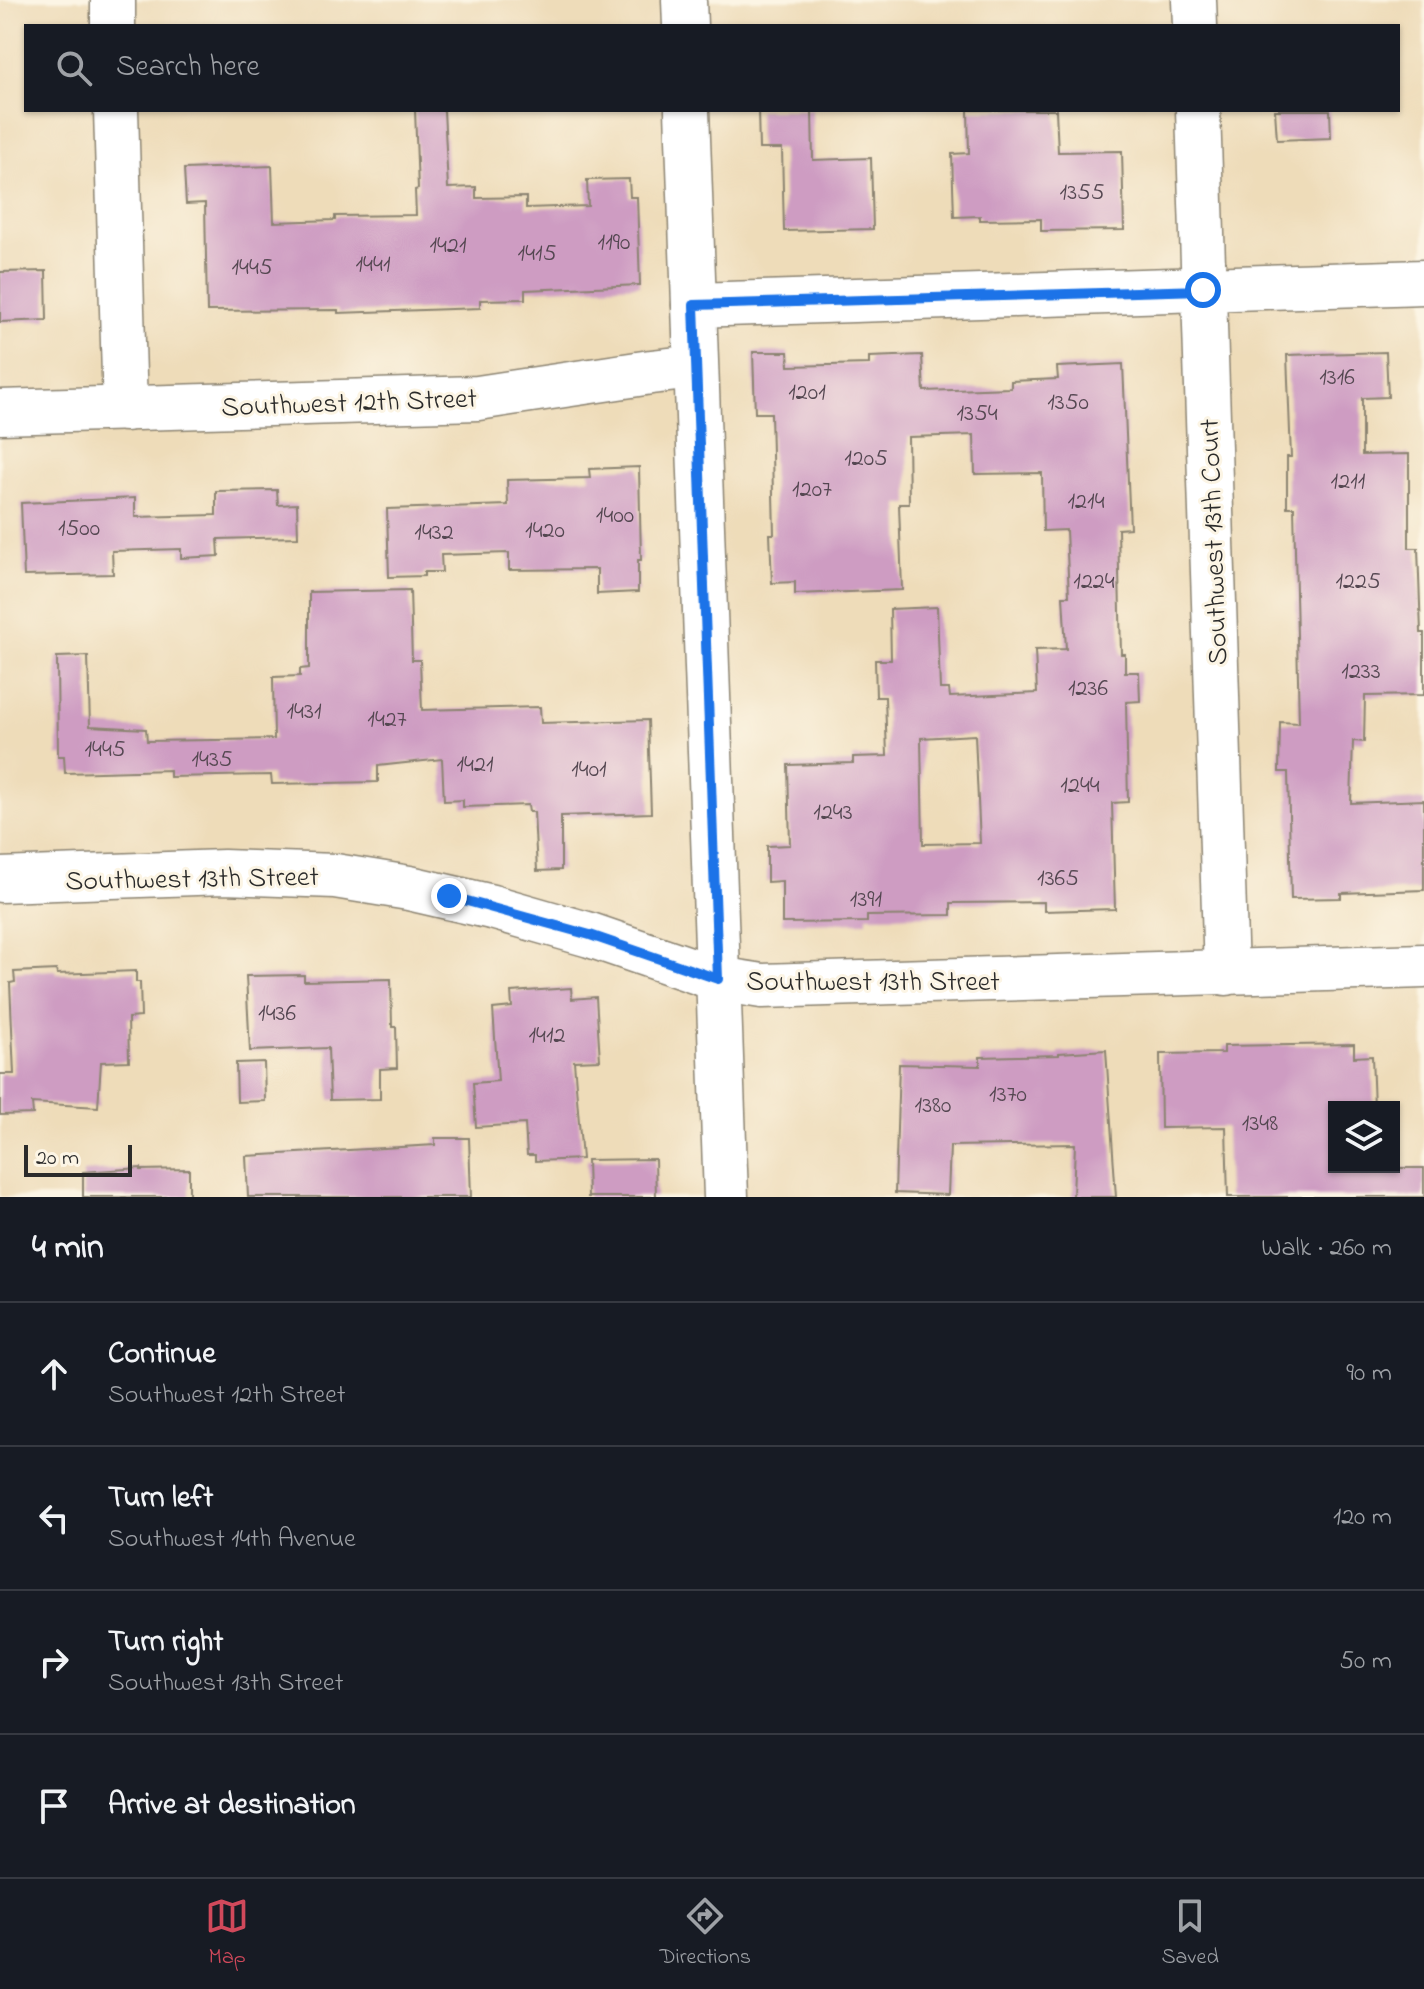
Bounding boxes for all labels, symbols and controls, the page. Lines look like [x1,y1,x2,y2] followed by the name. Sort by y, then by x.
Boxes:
[24,24,1400,112] search box
[52,46,96,90] icon: search
[116,46,260,90] text: Search here
[1060,176,1105,211] house number: 1355
[598,226,630,261] house number: 1190
[429,229,467,264] house number: 1421
[518,237,557,272] house number: 1415
[355,248,391,283] house number: 1441
[231,251,273,286] house number: 1445
[1185,272,1221,308] route start
[1319,361,1355,396] house number: 1316
[788,376,826,411] house number: 1201
[221,380,478,429] street label: Southwest 12th Street
[1047,386,1089,421] house number: 1350
[956,397,998,432] house number: 1354
[1191,418,1240,666] street label: Southwest 13th Court
[844,442,888,477] house number: 1205
[1331,465,1366,500] house number: 1211
[792,473,832,508] house number: 1207
[1067,485,1105,520] house number: 1214
[596,499,634,534] house number: 1400
[58,512,100,547] house number: 1500
[525,514,565,549] house number: 1420
[414,516,454,551] house number: 1432
[1073,565,1115,600] house number: 1224
[1335,565,1381,600] house number: 1225
[1341,655,1381,690] house number: 1233
[1068,672,1108,707] house number: 1236
[286,695,322,730] house number: 1431
[367,703,407,738] house number: 1427
[84,733,126,768] house number: 1445
[191,743,233,778] house number: 1435
[456,748,494,783] house number: 1421
[571,753,607,788] house number: 1401
[1060,769,1100,804] house number: 1244
[813,796,853,831] house number: 1243
[65,858,319,903] street label: Southwest 13th Street
[1037,862,1079,897] house number: 1365
[431,878,467,914] route end
[850,883,883,918] house number: 1391
[746,963,1000,1004] street label: Southwest 13th Street
[258,997,296,1032] house number: 1436
[528,1019,566,1054] house number: 1412
[989,1078,1027,1113] house number: 1370
[915,1089,951,1124] house number: 1380
[1328,1101,1400,1173] map controls
[1328,1101,1400,1173] button: layers
[1242,1107,1278,1142] house number: 1348
[24,1141,132,1177] scale bar
[36,1143,79,1175] text: 20 m
[32,1224,104,1274] text: 4 min
[1261,1230,1392,1268] text: Walk · 260 m
[108,1333,216,1377] text: Continue
[32,1352,76,1396] icon: ahead
[1346,1355,1392,1393] text: 90 m
[108,1377,346,1415] text: Southwest 12th Street
[108,1477,213,1521] text: Turn left
[32,1496,76,1540] icon: left
[1333,1499,1392,1537] text: 120 m
[108,1521,356,1559] text: Southwest 14th Avenue
[108,1621,223,1665] text: Turn right
[32,1640,76,1684] icon: right
[1339,1643,1392,1681] text: 50 m
[108,1665,343,1703] text: Southwest 13th Street
[32,1784,76,1828] icon: arrive
[108,1784,356,1828] text: Arrive at destination
[205,1894,249,1974] tab: Map
[660,1894,751,1974] tab: Directions
[1161,1894,1219,1974] tab: Saved

